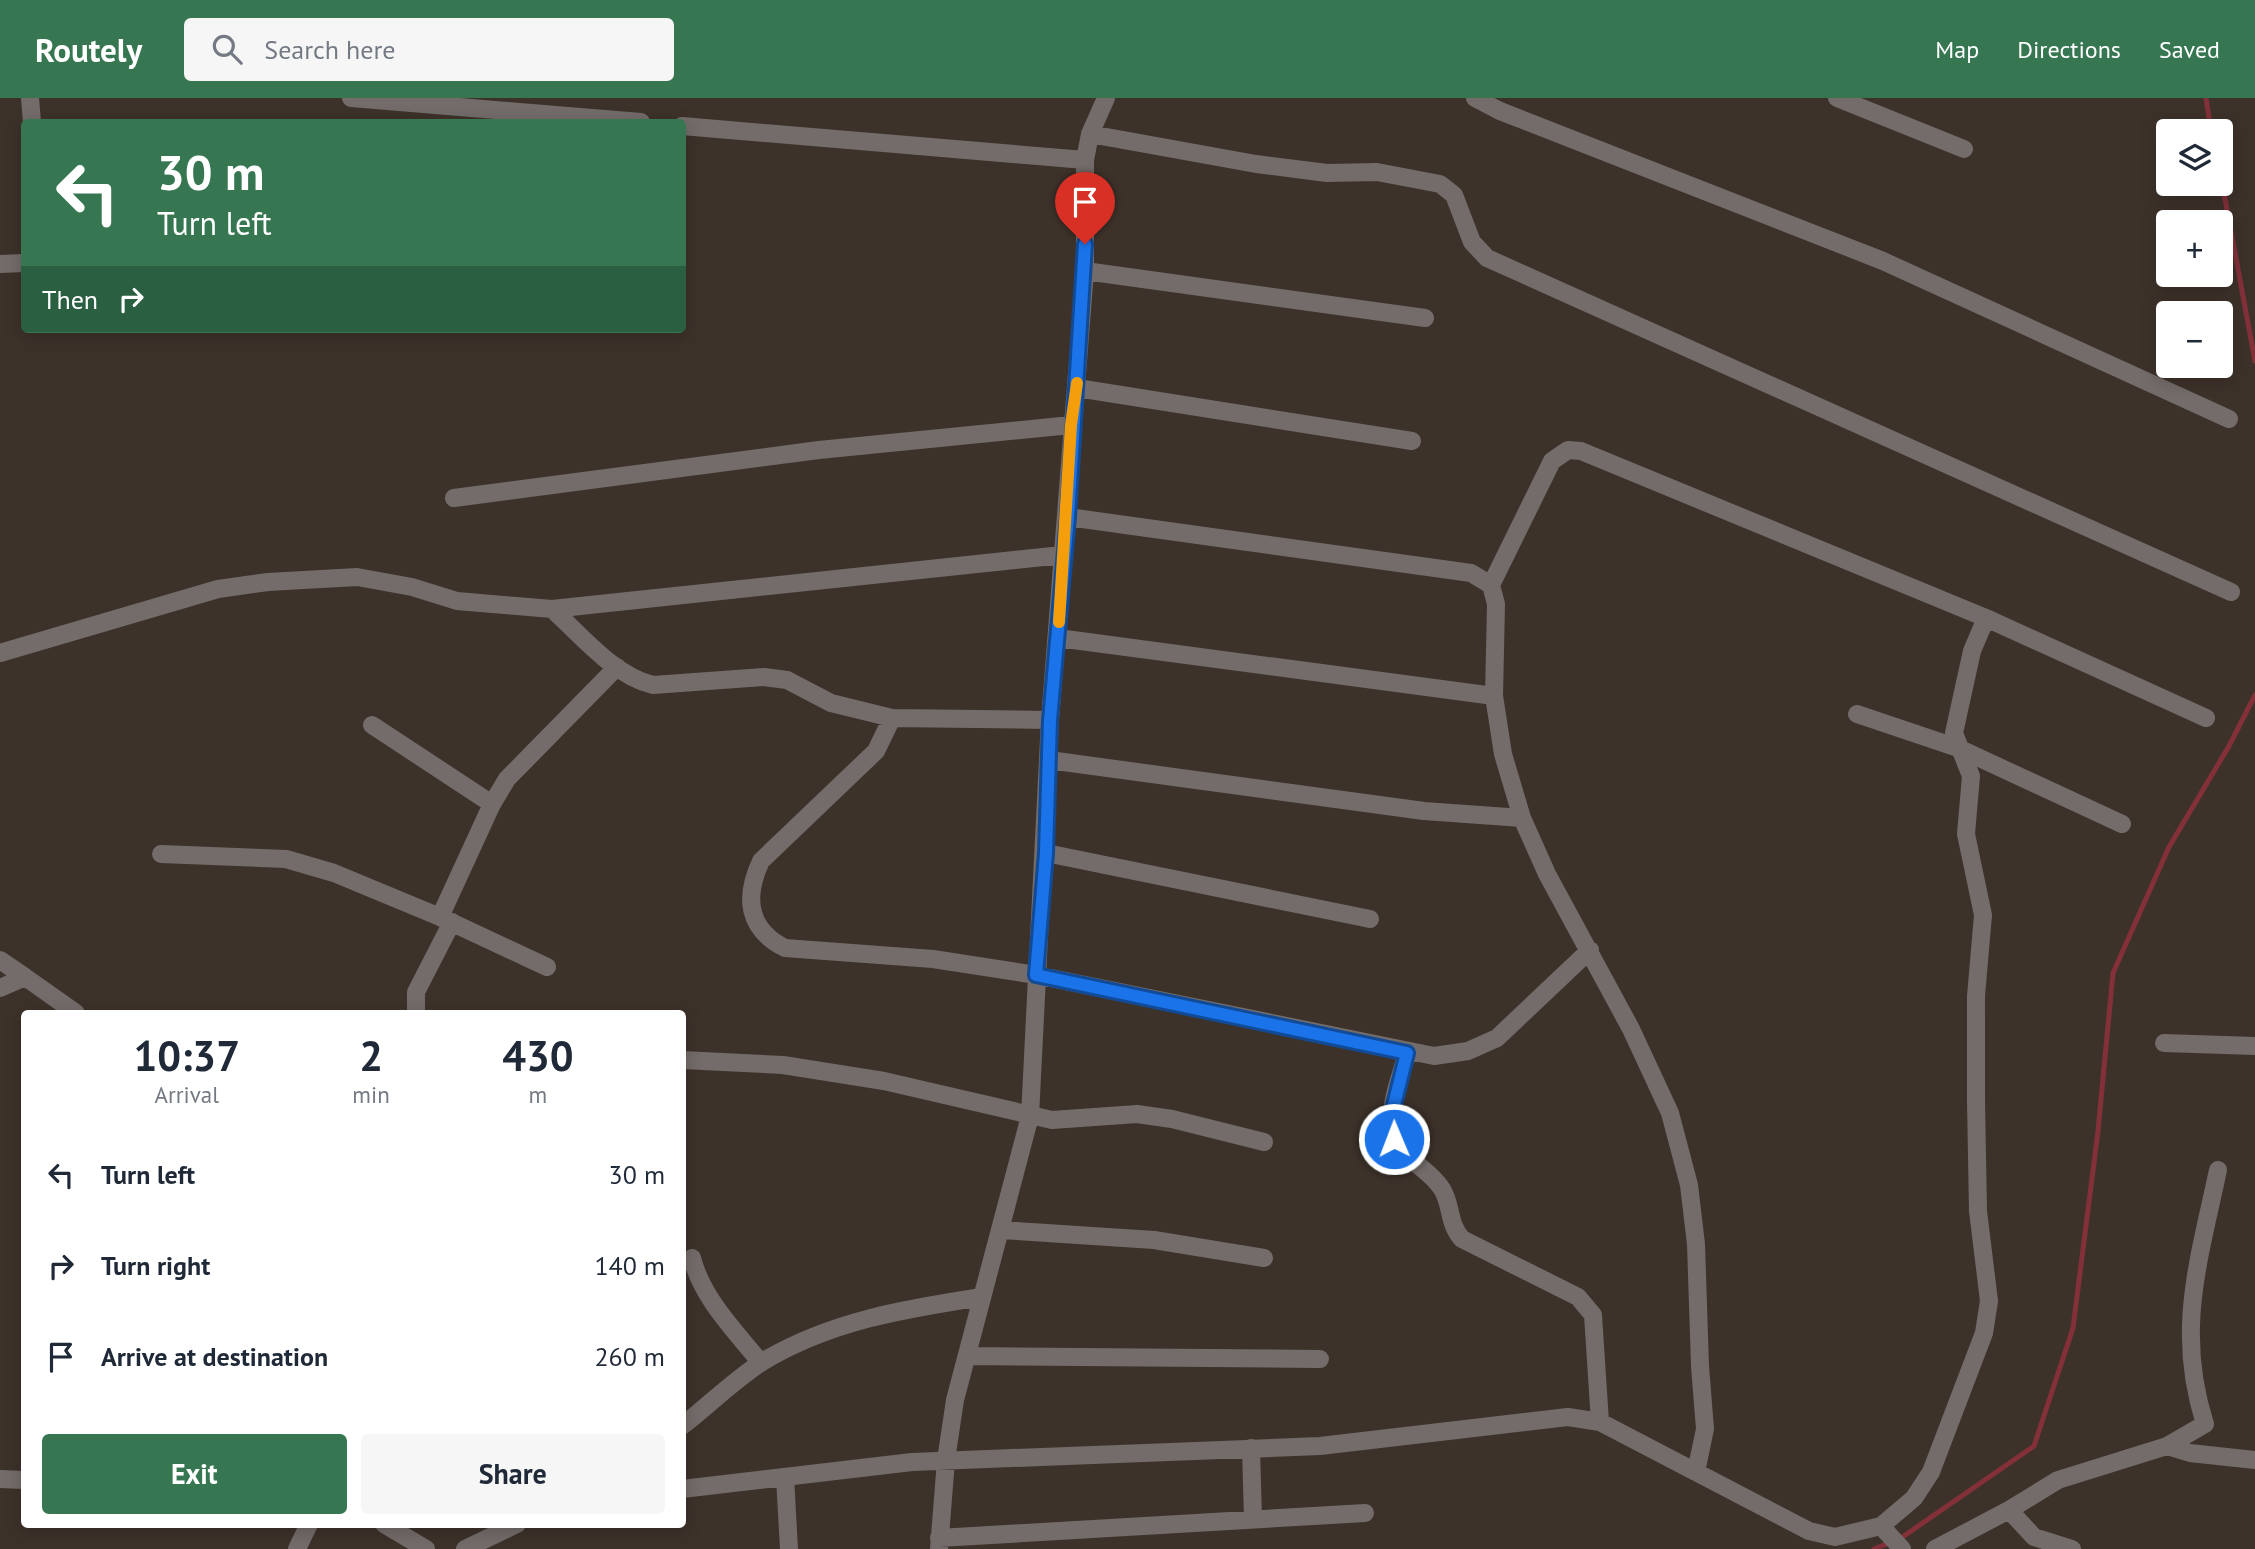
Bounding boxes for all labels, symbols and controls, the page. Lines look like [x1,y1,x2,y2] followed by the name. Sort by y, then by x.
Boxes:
[184,18,674,81] search box
[35,28,142,71] text: Routely
[208,30,246,68] icon: search
[264,33,395,66] text: Search here
[1935,34,1979,65] text: Map
[2017,34,2121,65] text: Directions
[2159,34,2220,65] text: Saved
[2156,119,2233,378] map controls
[2156,119,2233,196] button: layers
[157,140,264,204] text: 30 m
[42,147,133,238] icon: left
[1055,172,1115,244] pin
[1066,183,1104,221] icon: arrive
[157,202,272,244] text: Turn left
[2156,210,2233,287] button: +
[112,280,150,318] icon: right
[42,283,98,316] text: Then
[2156,301,2233,378] button: −
[133,1028,240,1083] text: 10:37
[359,1028,383,1083] text: 2
[502,1028,574,1083] text: 430
[154,1080,219,1109] text: Arrival
[352,1080,390,1109] text: min
[529,1080,547,1109] text: m
[1357,1102,1431,1176] position arrow
[42,1156,80,1194] icon: left
[101,1158,195,1191] text: Turn left
[609,1158,665,1191] text: 30 m
[42,1247,80,1285] icon: right
[101,1249,210,1282] text: Turn right
[594,1249,665,1282] text: 140 m
[42,1338,80,1376] icon: arrive
[101,1340,328,1373] text: Arrive at destination
[594,1340,665,1373] text: 260 m
[42,1434,347,1514] button: Exit
[361,1434,665,1514] button: Share

